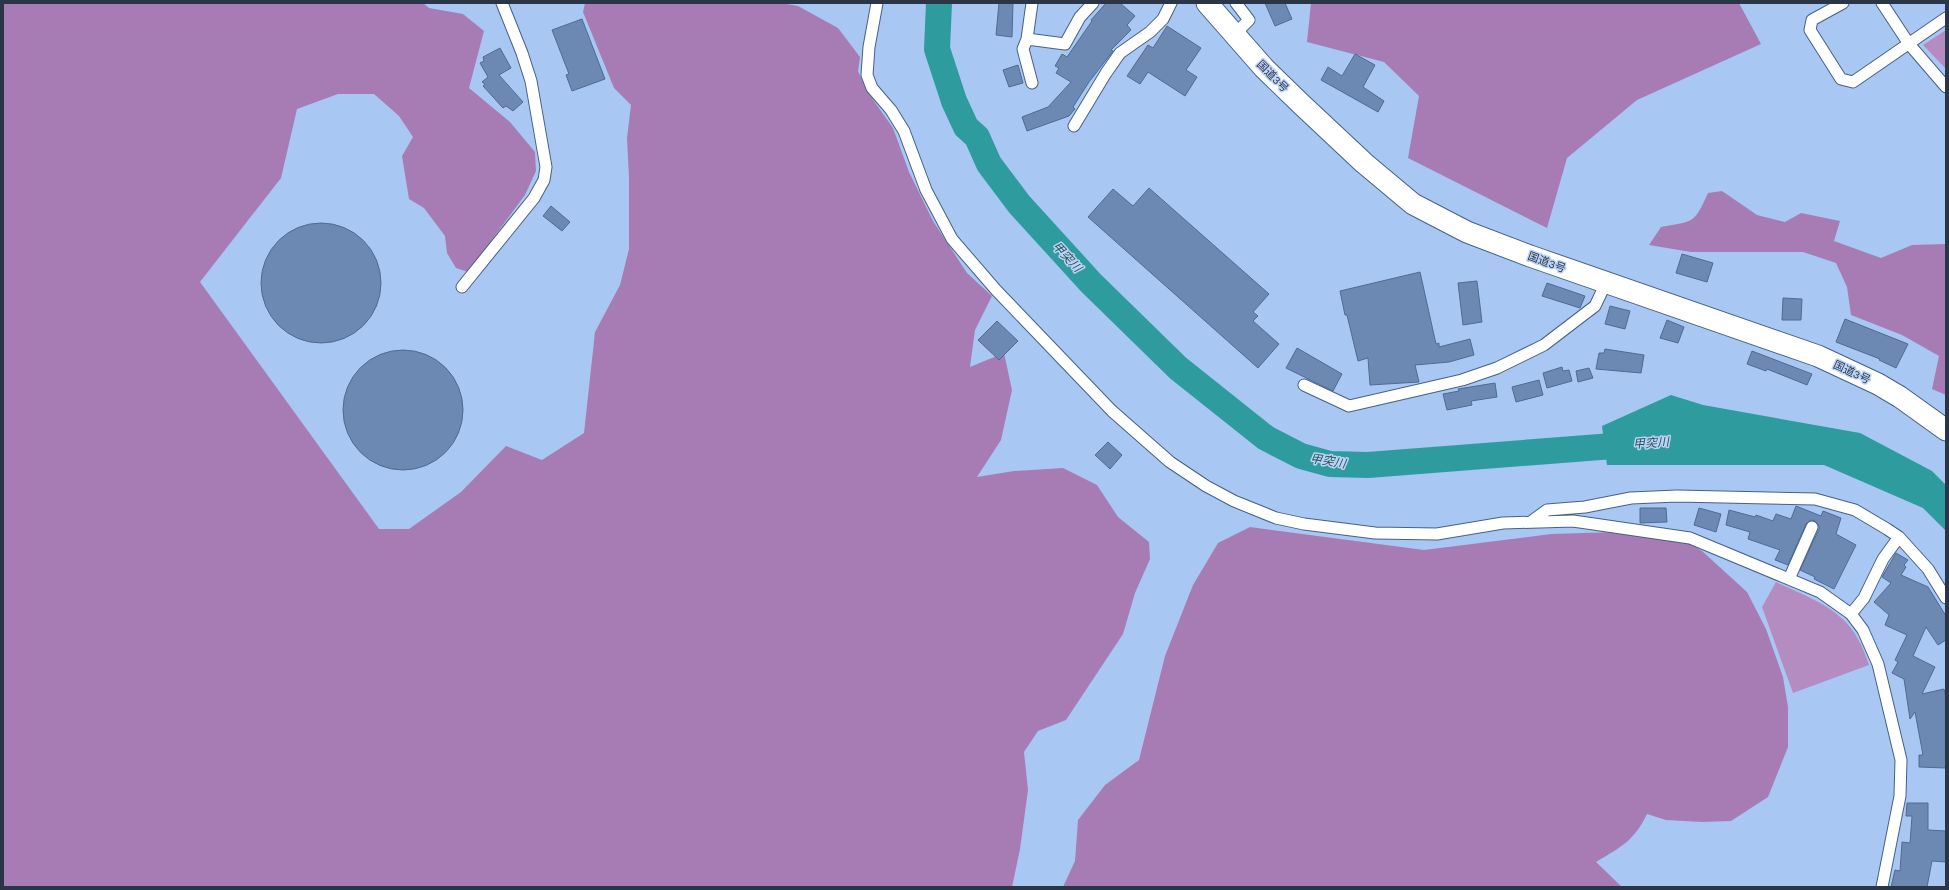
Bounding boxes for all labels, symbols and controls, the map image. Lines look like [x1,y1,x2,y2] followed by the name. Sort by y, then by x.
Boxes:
[1254,58,1291,95] street label: 国道3号
[1050,239,1086,276] water label: 甲突川
[1526,250,1568,275] street label: 国道3号
[1831,358,1872,387] street label: 国道3号
[1633,435,1671,451] water label: 甲突川
[1309,451,1349,471] water label: 甲突川

